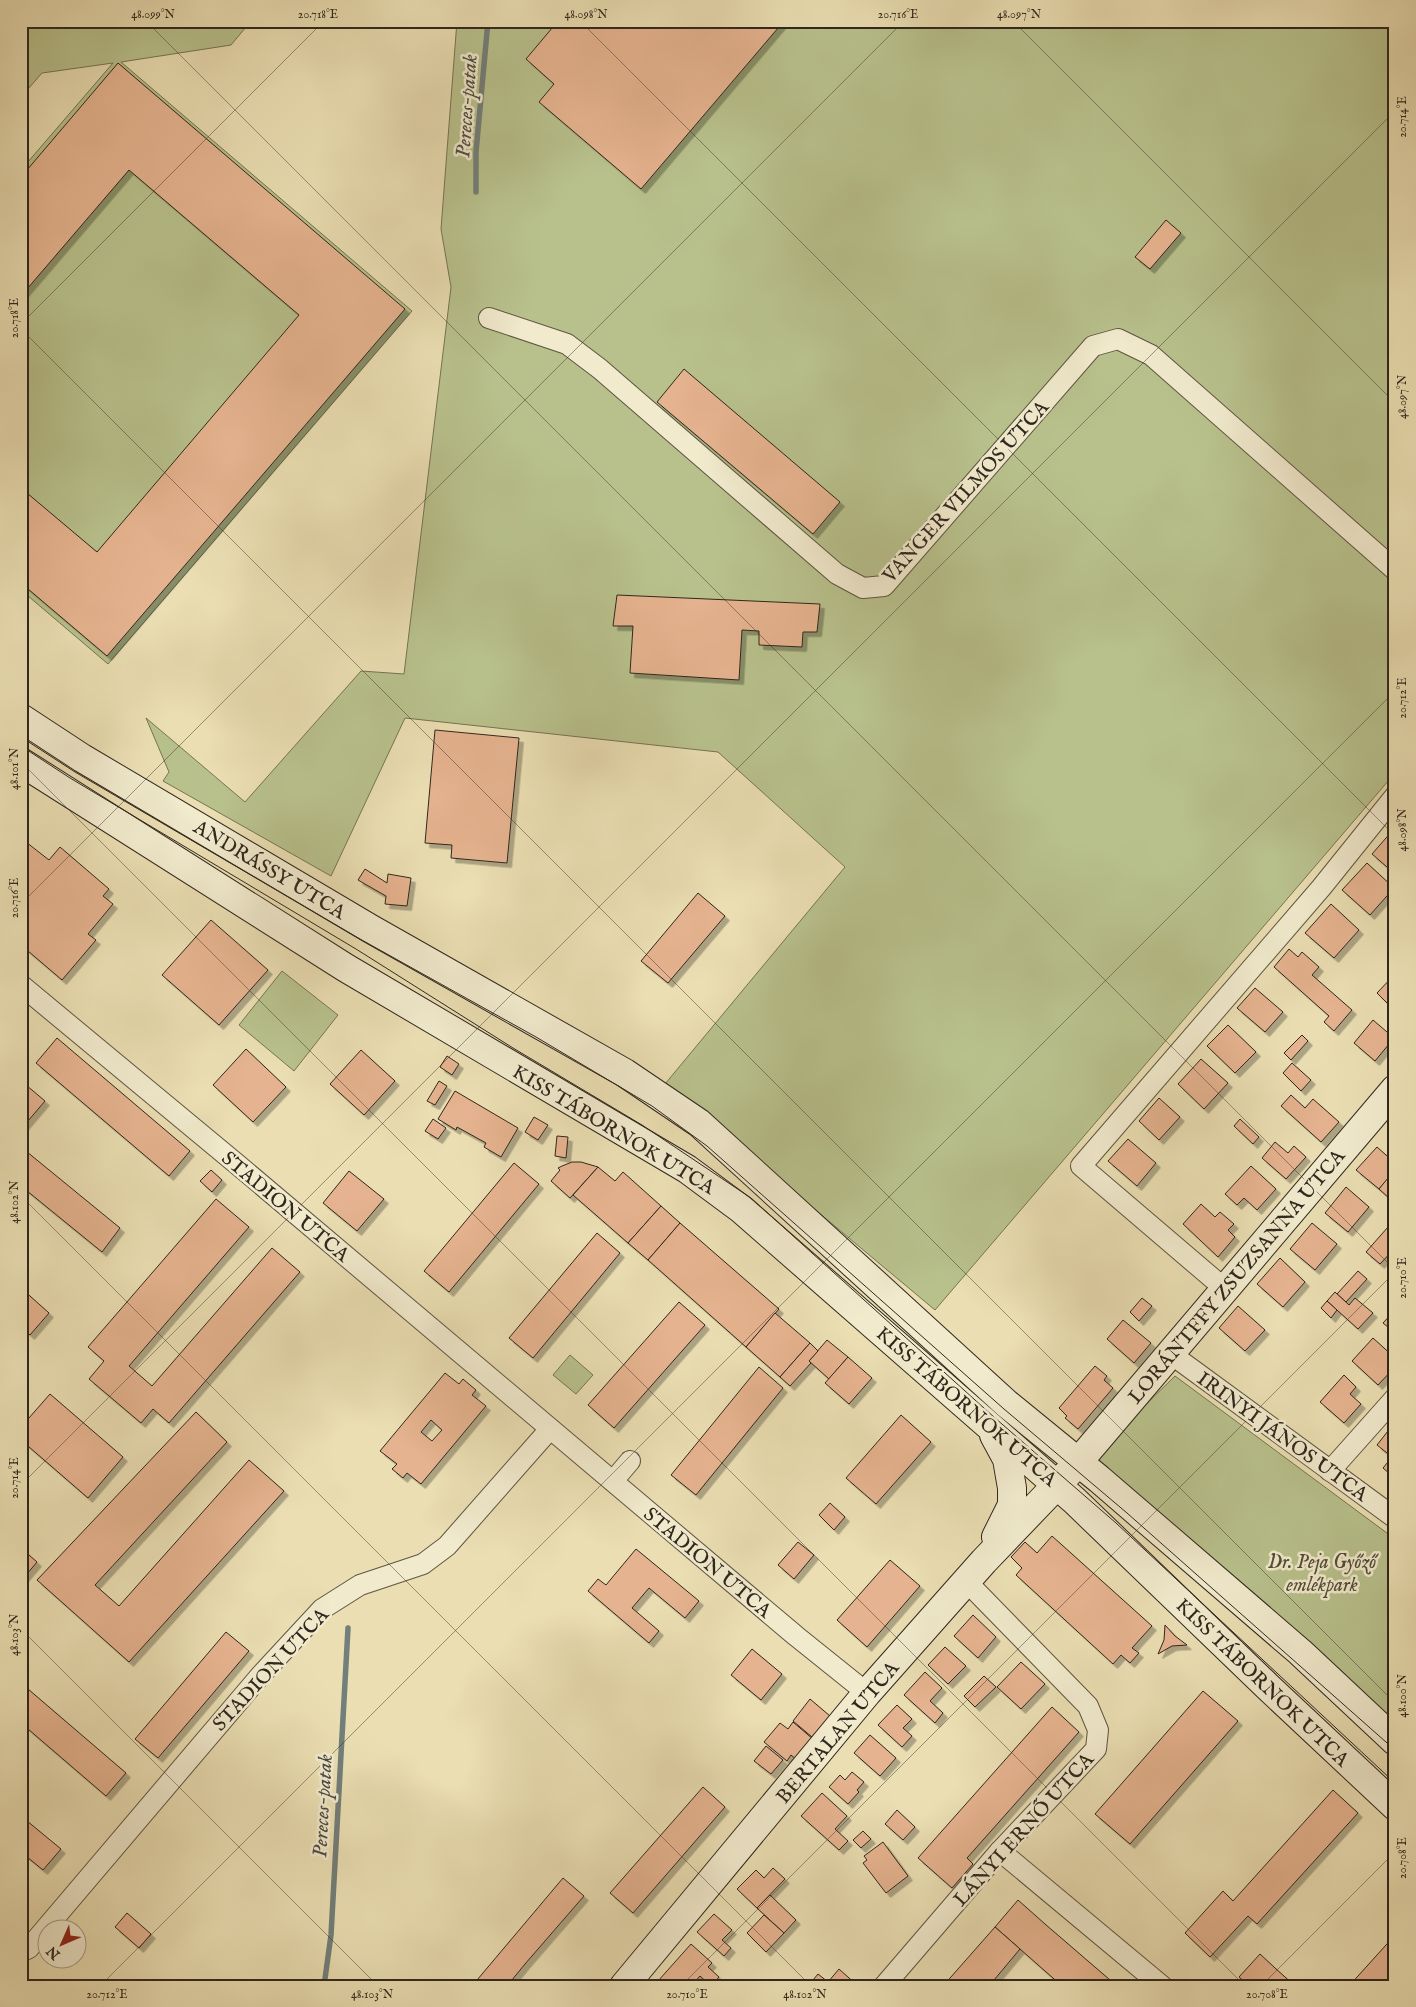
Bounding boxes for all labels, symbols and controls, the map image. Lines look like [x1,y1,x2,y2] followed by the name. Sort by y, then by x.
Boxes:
[131,7,175,22] text: 48.099°N
[298,7,338,22] text: 20.718°E
[564,7,608,22] text: 48.098°N
[878,7,918,22] text: 20.716°E
[997,7,1042,22] text: 48.097°N
[450,53,485,159] water label: Pereces-patak
[1395,96,1410,138] text: 20.714°E
[7,298,22,338] text: 20.718°E
[1395,374,1410,419] text: 48.097°N
[877,395,1055,589] street label: VANGER VILMOS UTCA
[1395,677,1410,719] text: 20.712°E
[7,747,22,790] text: 48.101°N
[1395,808,1410,852] text: 48.098°N
[188,814,350,926] street label: ANDRÁSSY UTCA
[7,878,22,918] text: 20.716°E
[507,1060,719,1201] street label: KISS TÁBORNOK UTCA
[1123,1144,1351,1409] street label: LORÁNTFFY ZSUZSANNA UTCA
[216,1146,355,1268] street label: STADION UTCA
[7,1180,22,1224] text: 48.102°N
[1395,1257,1410,1299] text: 20.710°E
[870,1322,1062,1493] street label: KISS TÁBORNOK UTCA
[1192,1367,1373,1508] street label: IRINYI JÁNOS UTCA
[7,1457,22,1499] text: 20.714°E
[638,1502,777,1624] street label: STADION UTCA
[1268,1550,1379,1598] park label: Dr. Peja Győző emlékpark
[1170,1594,1354,1773] street label: KISS TÁBORNOK UTCA
[208,1603,335,1737] street label: STADION UTCA
[7,1613,22,1656] text: 48.103°N
[771,1656,905,1809] street label: BERTALAN UTCA
[1395,1674,1410,1718] text: 48.100°N
[948,1748,1100,1912] street label: LÁNYI ERNŐ UTCA
[307,1753,340,1859] water label: Pereces-patak
[1395,1837,1410,1879] text: 20.708°E
[38,1920,88,1970] north arrow
[43,1942,65,1964] text: N
[86,1987,128,2002] text: 20.712°E
[351,1987,394,2002] text: 48.103°N
[666,1987,708,2002] text: 20.710°E
[783,1987,827,2002] text: 48.102°N
[1246,1987,1288,2002] text: 20.708°E

